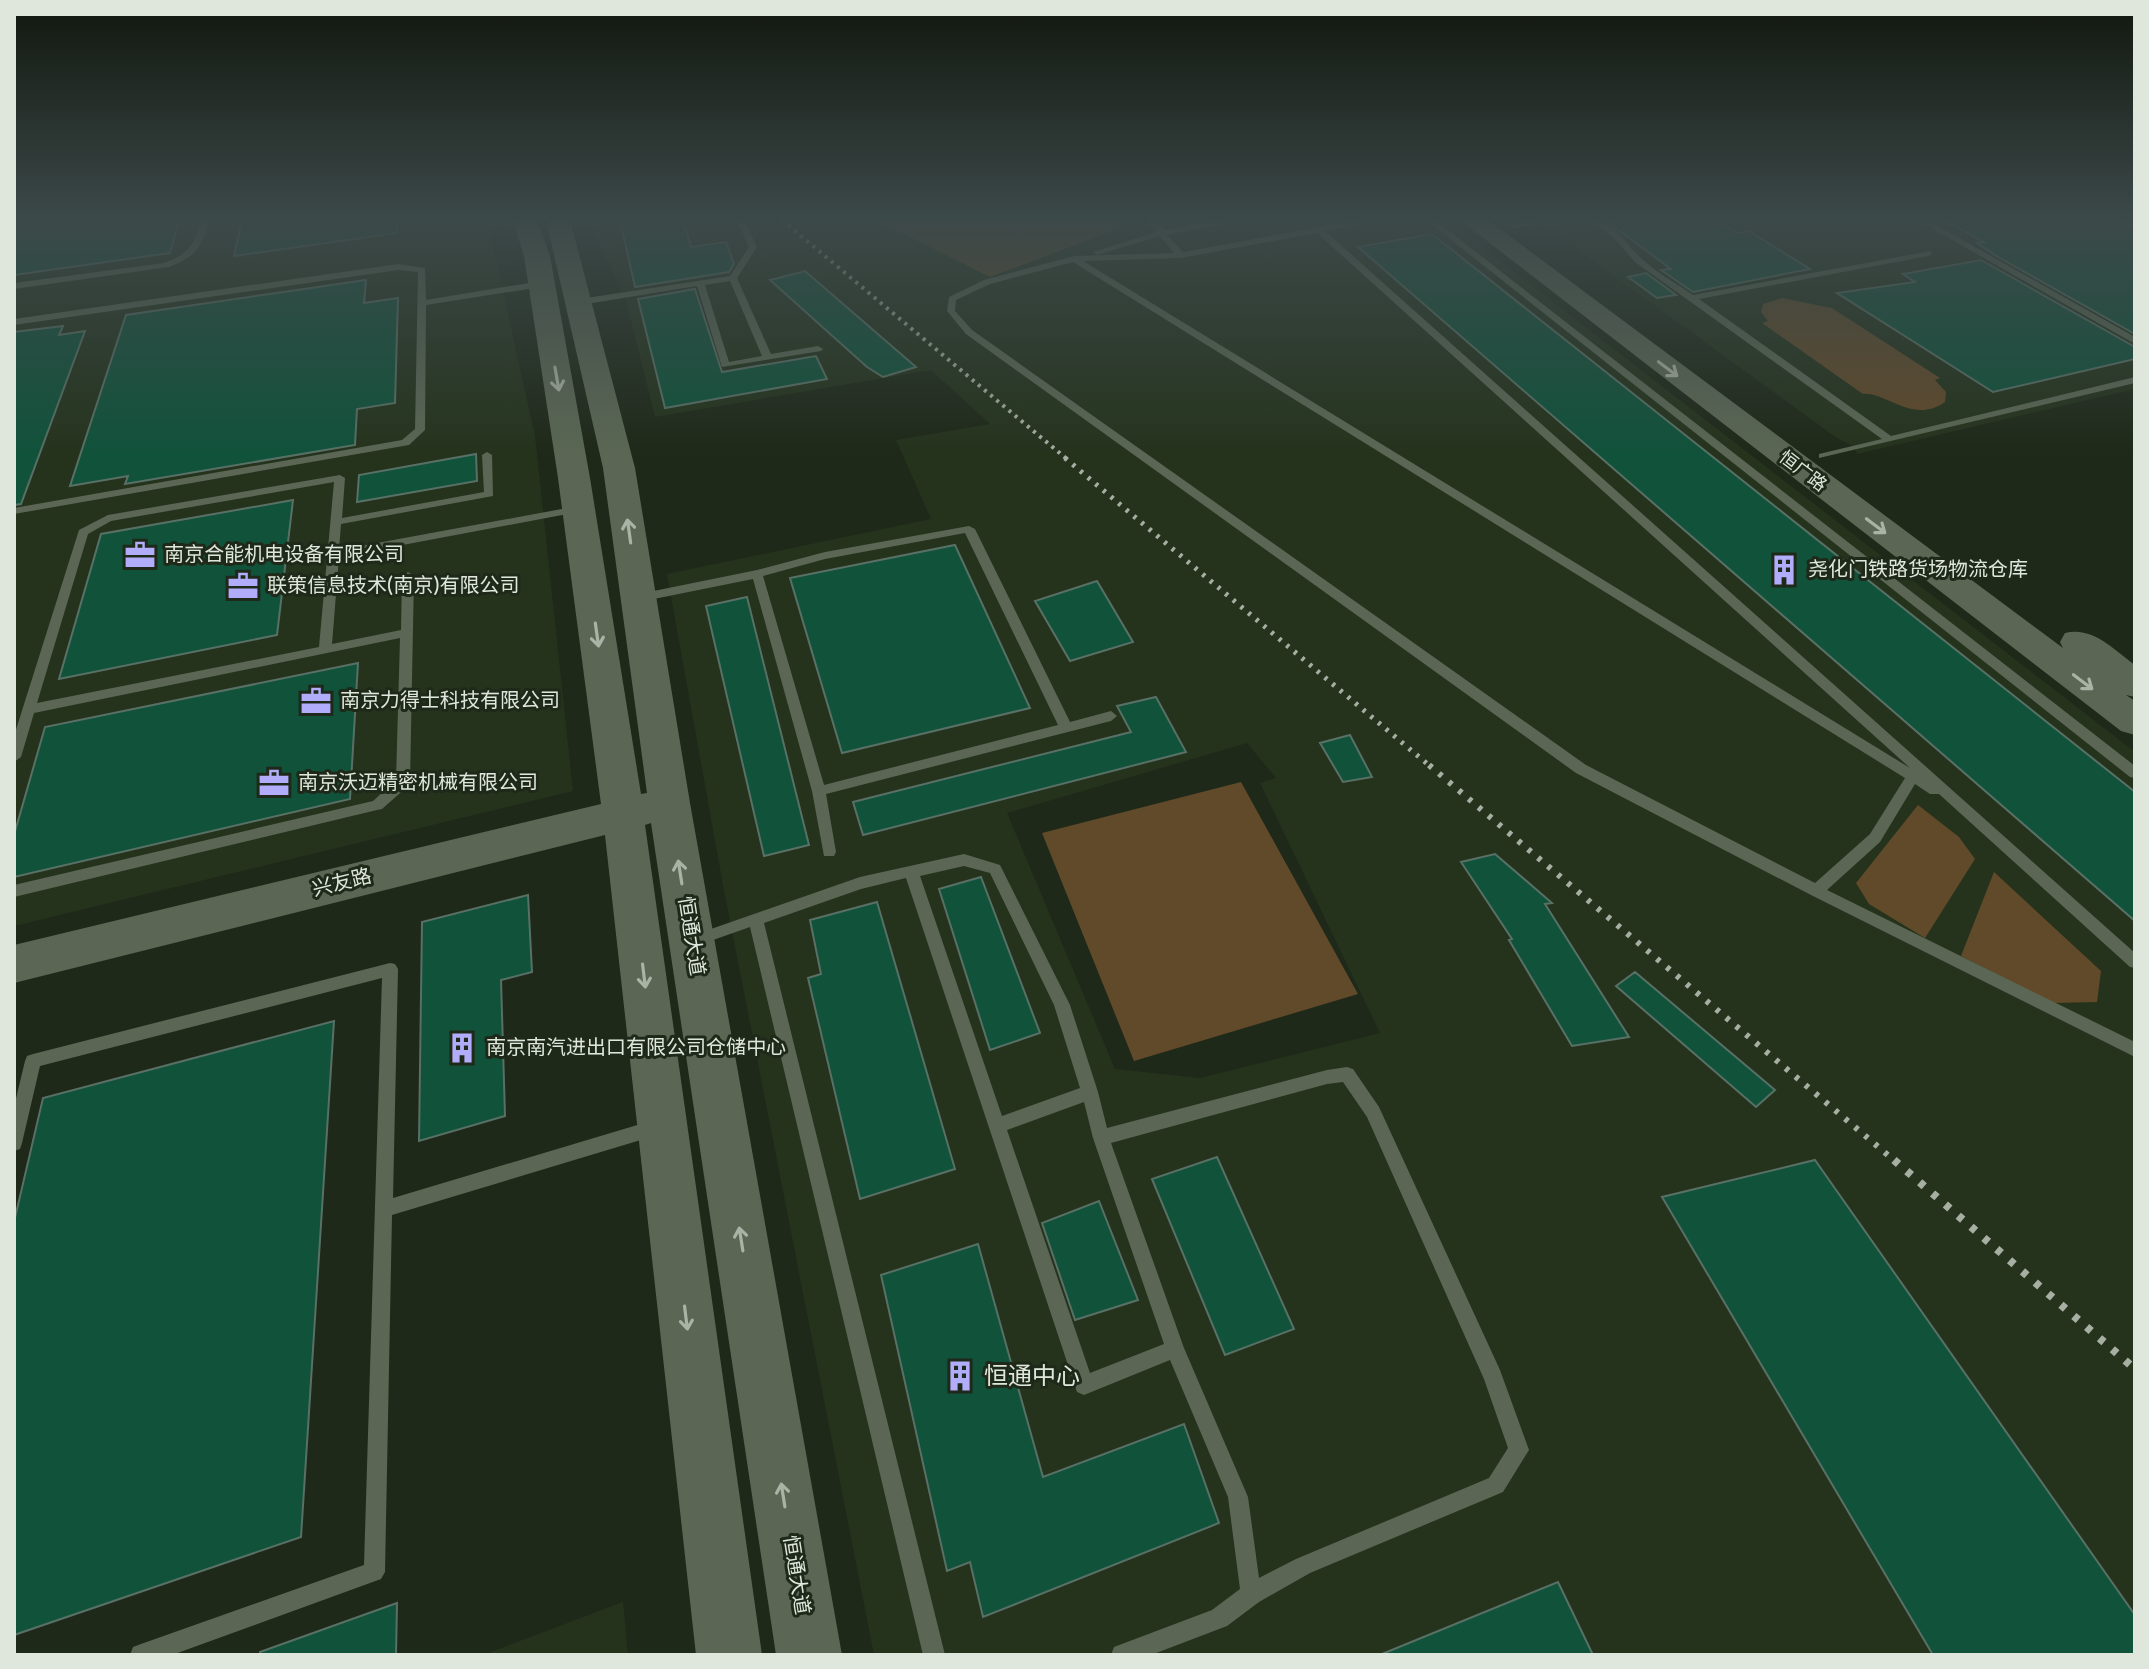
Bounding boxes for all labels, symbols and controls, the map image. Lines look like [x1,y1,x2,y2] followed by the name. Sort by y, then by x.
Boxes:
[1657,360,1678,377] one-way arrow
[551,365,566,391] one-way arrow
[1775,446,1831,496] street label: 恒广路
[1864,517,1886,534] one-way arrow
[621,519,636,545] one-way arrow
[123,538,157,572] office icon: 南京合能机电设备有限公司
[164,543,404,567] place label: 南京合能机电设备有限公司
[1767,553,1801,587] building icon: 尧化门铁路货场物流仓库
[1808,558,2028,582] place label: 尧化门铁路货场物流仓库
[226,569,260,603] office icon: 联策信息技术(南京)有限公司
[267,574,519,598] place label: 联策信息技术(南京)有限公司
[590,622,605,648] one-way arrow
[2072,673,2093,690] one-way arrow
[299,684,333,718] office icon: 南京力得士科技有限公司
[340,689,560,713] place label: 南京力得士科技有限公司
[257,766,291,800] office icon: 南京沃迈精密机械有限公司
[298,771,538,795] place label: 南京沃迈精密机械有限公司
[672,859,687,885] one-way arrow
[310,864,374,902] street label: 兴友路
[673,895,709,977] street label: 恒通大道
[636,962,651,989] one-way arrow
[445,1031,479,1065] building icon: 南京南汽进出口有限公司仓储中心
[486,1036,786,1060] place label: 南京南汽进出口有限公司仓储中心
[733,1226,748,1252] one-way arrow
[679,1304,694,1330] one-way arrow
[943,1359,977,1393] building icon: 恒通中心
[984,1362,1080,1391] place label: 恒通中心
[775,1483,790,1508] one-way arrow
[778,1534,814,1616] street label: 恒通大道

